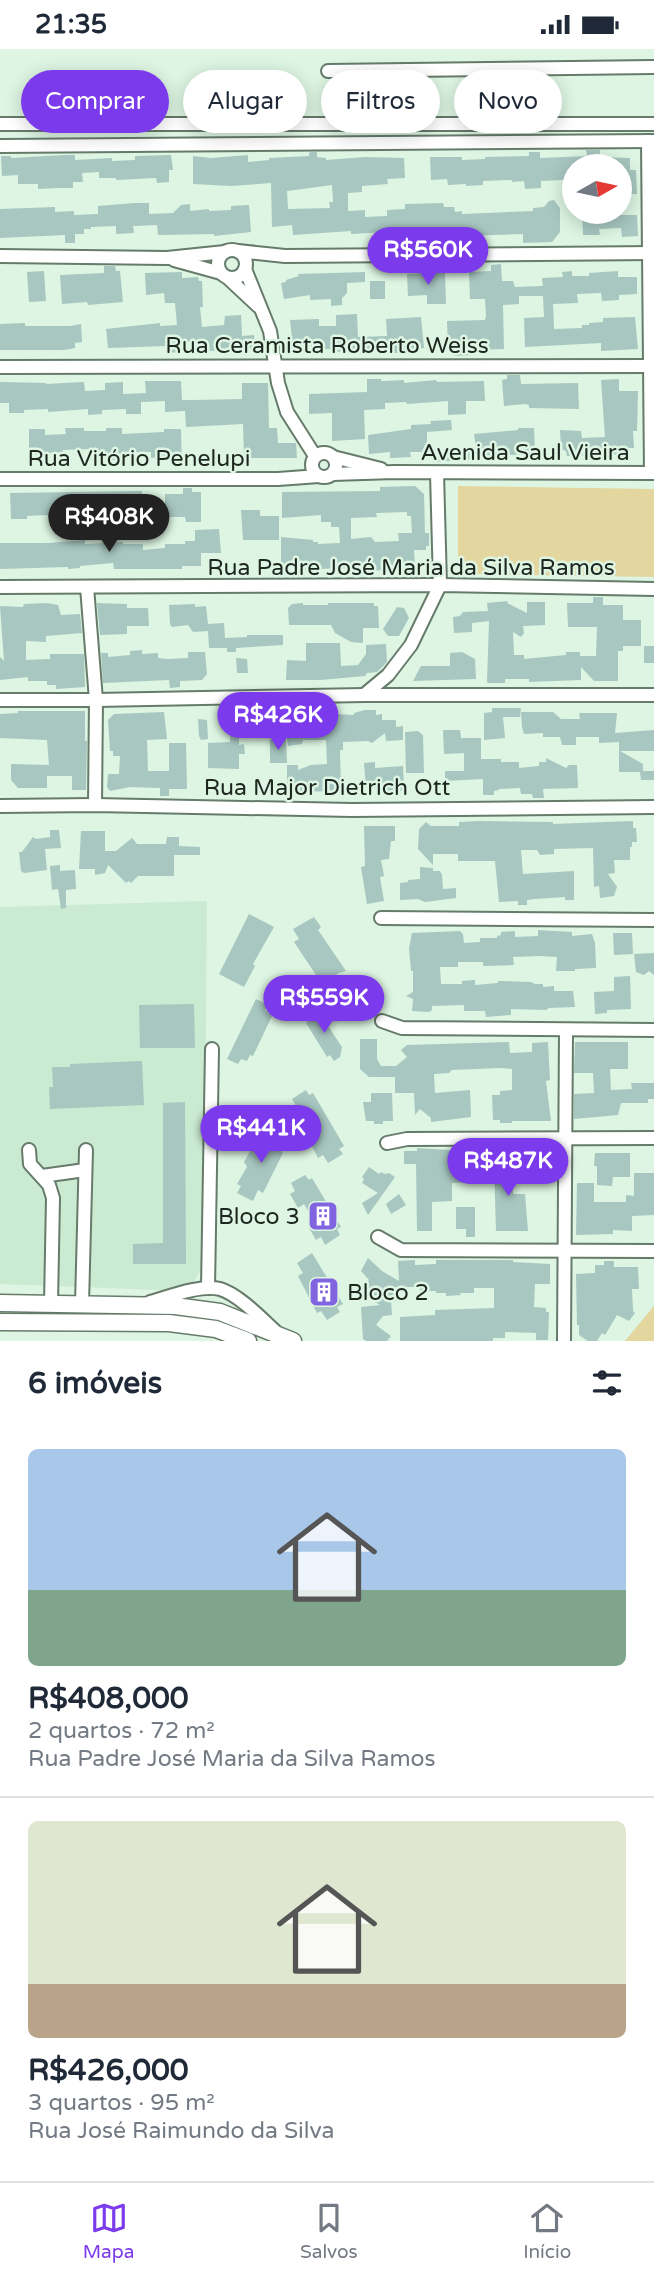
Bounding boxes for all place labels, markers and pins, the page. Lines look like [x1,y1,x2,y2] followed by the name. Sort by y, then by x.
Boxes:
[371,227,485,287] pin: R$560K
[52,495,166,554] pin: R$408K
[221,693,335,752] pin: R$426K
[267,975,381,1035] pin: R$559K
[204,1105,318,1165] pin: R$441K
[451,1139,565,1198] pin: R$487K
[306,1199,340,1233] building icon: Bloco 3
[218,1203,300,1231] place label: Bloco 3
[307,1275,341,1309] building icon: Bloco 2
[347,1279,429,1307] place label: Bloco 2

